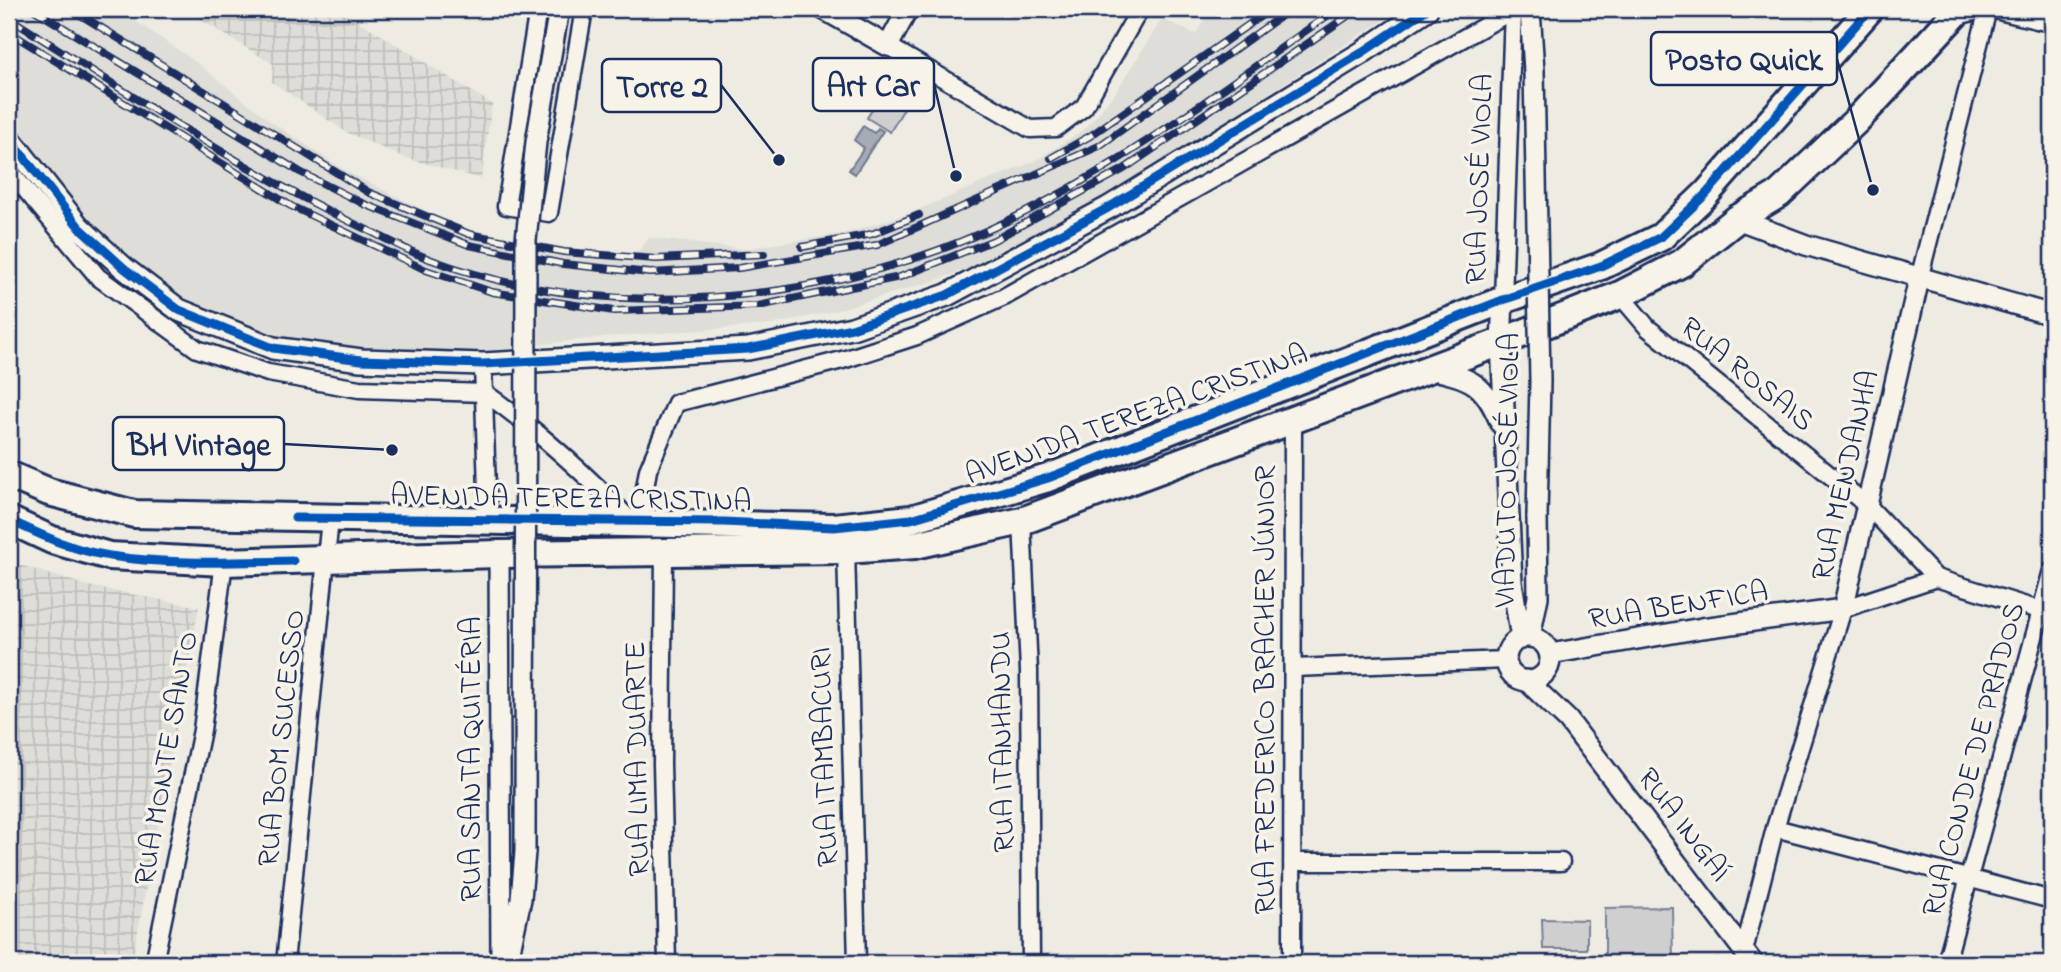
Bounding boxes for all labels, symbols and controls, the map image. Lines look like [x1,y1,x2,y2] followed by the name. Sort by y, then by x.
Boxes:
[1651,32,1837,85] callout: Posto Quick
[1665,39,1824,86] text: Posto Quick
[813,58,934,111] callout: Art Car
[602,59,721,112] callout: Torre 2
[826,65,921,112] text: Art Car
[616,66,708,113] text: Torre 2
[1455,73,1507,285] street label: RUA JOSÉ VIOLA
[1669,307,1823,443] street label: RUA ROSAIS
[1485,332,1533,609] street label: VIADUTO JOSÉ VIOLA
[960,333,1314,498] street label: AVENIDA TEREZA CRISTINA
[1801,366,1893,585] street label: RUA MENDANHA
[113,417,284,470] callout: BH Vintage
[125,424,272,472] text: BH Vintage
[1245,465,1289,915] street label: RUA FREDERICO BRACHER JÚNIOR
[390,475,752,525] street label: AVENIDA TEREZA CRISTINA
[1585,571,1772,643] street label: RUA BENFICA
[1912,598,2038,922] street label: RUA CONDE DE PRADOS
[248,608,318,869] street label: RUA BOM SUCESSO
[451,616,495,902] street label: RUA SANTA QUITÉRIA
[124,628,212,889] street label: RUA MONTE SANTO
[980,631,1028,853] street label: RUA ITANHANDU
[615,641,663,877] street label: RUA LIMA DUARTE
[800,646,852,868] street label: RUA ITAMBACURI
[1625,759,1740,892] street label: RUA INGAÍ

